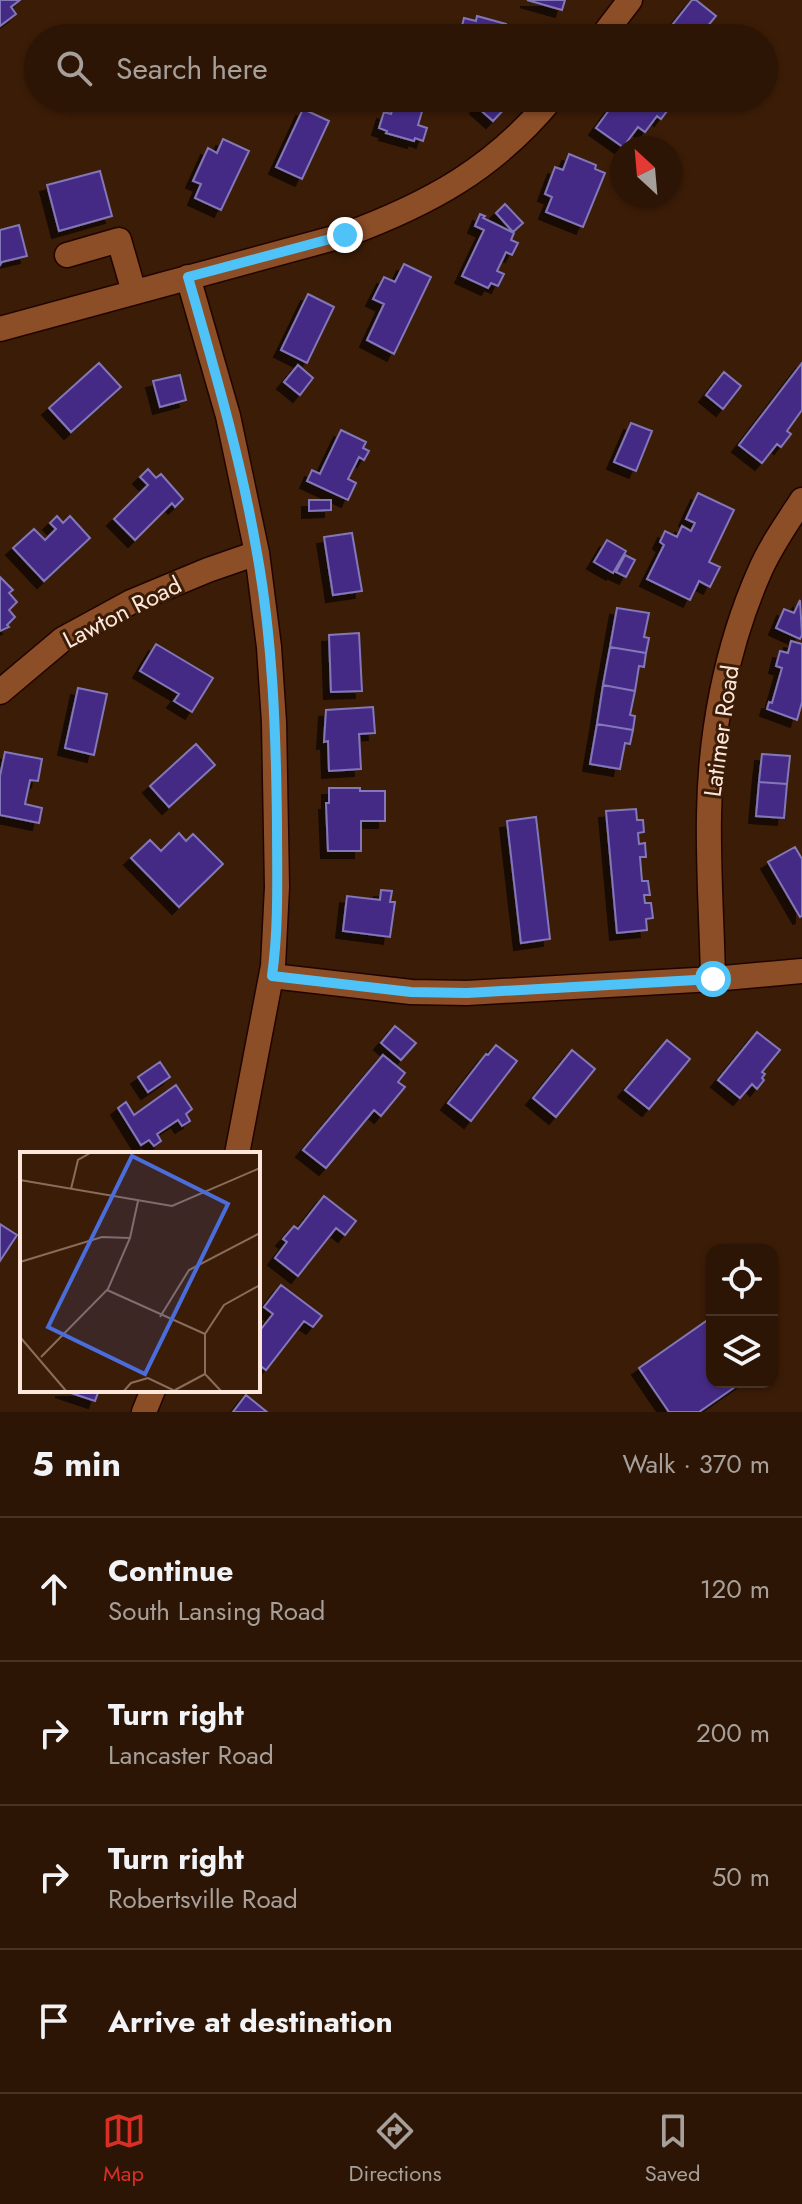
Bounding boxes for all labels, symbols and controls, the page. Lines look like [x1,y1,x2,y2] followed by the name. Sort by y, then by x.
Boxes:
[24,24,778,112] search box
[52,46,96,90] icon: search
[116,47,268,90] text: Search here
[610,136,682,208] north arrow
[327,217,363,253] route end
[57,567,187,657] street label: Lawton Road
[694,663,748,799] street label: Latimer Road
[695,961,731,997] route start
[20,1152,260,1392] inset map
[706,1244,778,1388] map controls
[706,1244,778,1316] button: locate
[706,1316,778,1388] button: layers
[32,1440,121,1489] text: 5 min
[622,1445,770,1483] text: Walk · 370 m
[108,1549,234,1592] text: Continue
[32,1567,76,1611] icon: ahead
[700,1570,770,1608] text: 120 m
[108,1592,325,1630] text: South Lansing Road
[108,1693,244,1736] text: Turn right
[32,1711,76,1755] icon: right
[696,1714,770,1752] text: 200 m
[108,1736,274,1774] text: Lancaster Road
[108,1837,244,1880] text: Turn right
[32,1855,76,1899] icon: right
[712,1858,770,1896] text: 50 m
[108,1880,298,1918] text: Robertsville Road
[32,1999,76,2043] icon: arrive
[108,2000,393,2043] text: Arrive at destination
[102,2109,146,2189] tab: Map
[349,2109,442,2189] tab: Directions
[645,2109,700,2189] tab: Saved

